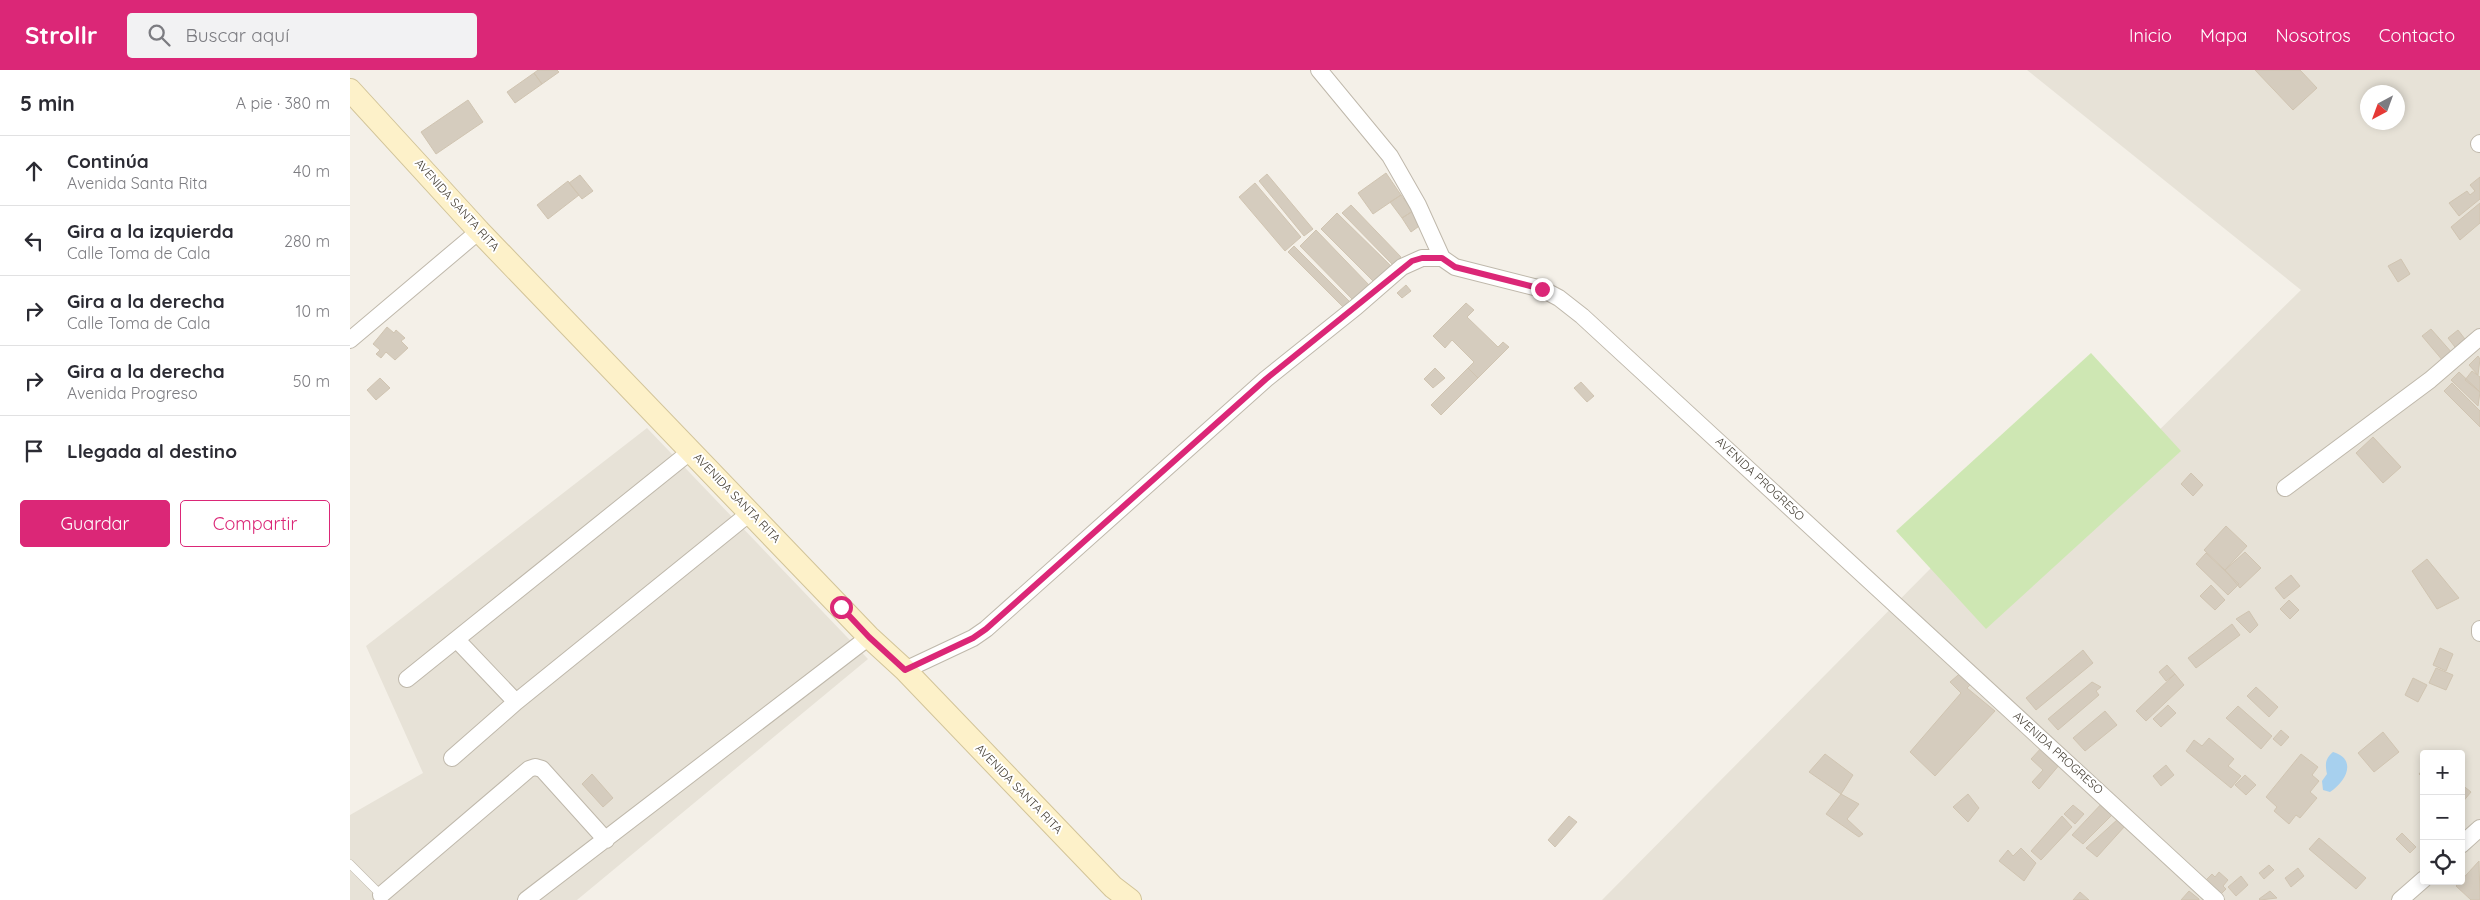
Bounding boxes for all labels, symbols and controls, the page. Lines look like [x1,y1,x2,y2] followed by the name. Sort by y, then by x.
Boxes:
[127,13,477,58] search box
[25,20,97,50] text: Strollr
[145,21,173,49] icon: search
[185,23,289,47] text: Buscar aquí
[2129,24,2172,47] text: Inicio
[2200,24,2248,47] text: Mapa
[2276,24,2351,47] text: Nosotros
[2379,24,2455,47] text: Contacto
[2360,85,2405,130] north arrow
[20,90,75,116] text: 5 min
[236,93,330,113] text: A pie · 380 m
[67,149,149,173] text: Continúa
[412,155,503,254] street label: AVENIDA SANTA RITA
[20,157,48,185] icon: ahead
[293,161,330,181] text: 40 m
[67,173,207,193] text: Avenida Santa Rita
[67,219,234,243] text: Gira a la izquierda
[20,227,48,255] icon: left
[284,231,330,251] text: 280 m
[67,243,210,263] text: Calle Toma de Cala
[1531,278,1554,301] route end
[67,289,225,313] text: Gira a la derecha
[20,297,48,325] icon: right
[296,301,330,321] text: 10 m
[67,313,210,333] text: Calle Toma de Cala
[67,359,225,383] text: Gira a la derecha
[20,367,48,395] icon: right
[293,371,330,391] text: 50 m
[67,383,198,403] text: Avenida Progreso
[1713,434,1808,524] street label: AVENIDA PROGRESO
[20,437,48,465] icon: arrive
[67,439,237,463] text: Llegada al destino
[691,450,784,546] street label: AVENIDA SANTA RITA
[20,500,170,547] button: Guardar
[180,500,330,547] button: Compartir
[830,596,853,619] route start
[2010,708,2107,797] street label: AVENIDA PROGRESO
[973,741,1066,837] street label: AVENIDA SANTA RITA
[2420,750,2465,885] map controls
[2420,750,2465,795] button: +
[2420,795,2465,840] button: −
[2420,840,2465,885] button: locate

